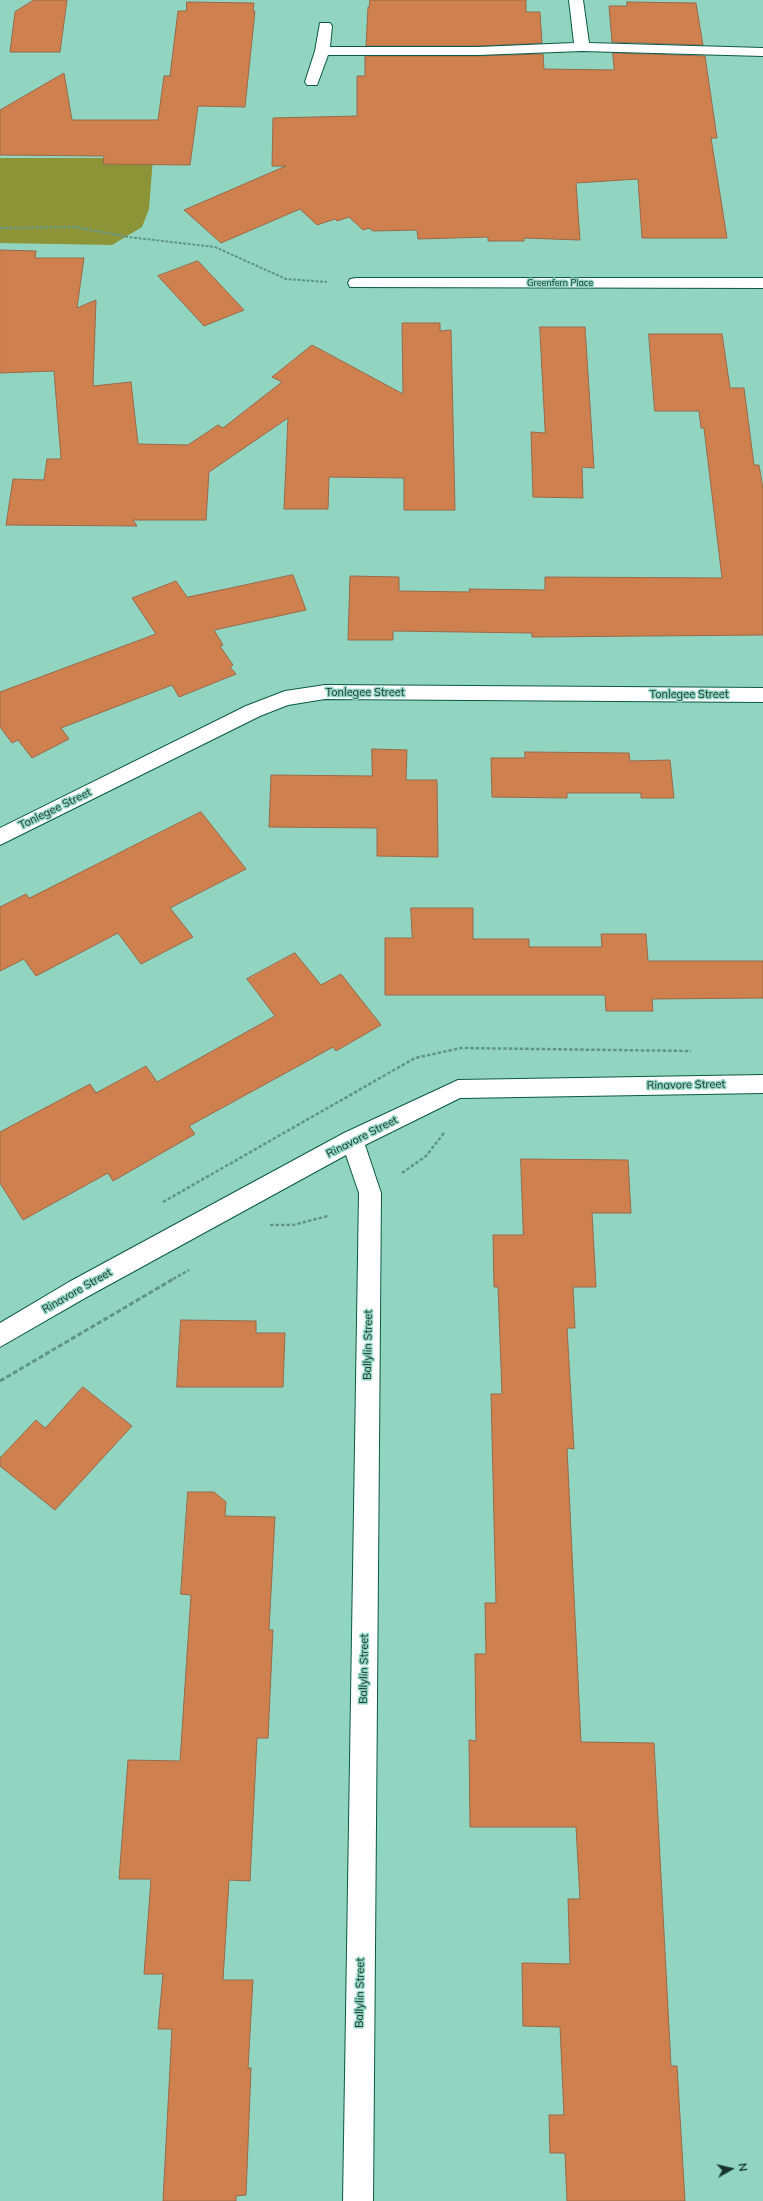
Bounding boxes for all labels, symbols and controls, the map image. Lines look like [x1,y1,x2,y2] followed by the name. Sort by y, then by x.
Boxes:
[527,278,593,288] street label: Greenfern Place
[325,686,405,700] street label: Tonlegee Street
[649,688,729,702] street label: Tonlegee Street
[17,786,93,832] street label: Tonlegee Street
[647,1078,725,1092] street label: Rinavore Street
[324,1113,400,1161] street label: Rinavore Street
[40,1266,114,1316] street label: Rinavore Street
[361,1310,375,1380] street label: Ballylin Street
[357,1634,371,1704] street label: Ballylin Street
[353,1958,367,2028] street label: Ballylin Street
[711,2149,751,2189] north arrow
[735,2162,750,2172] text: N

